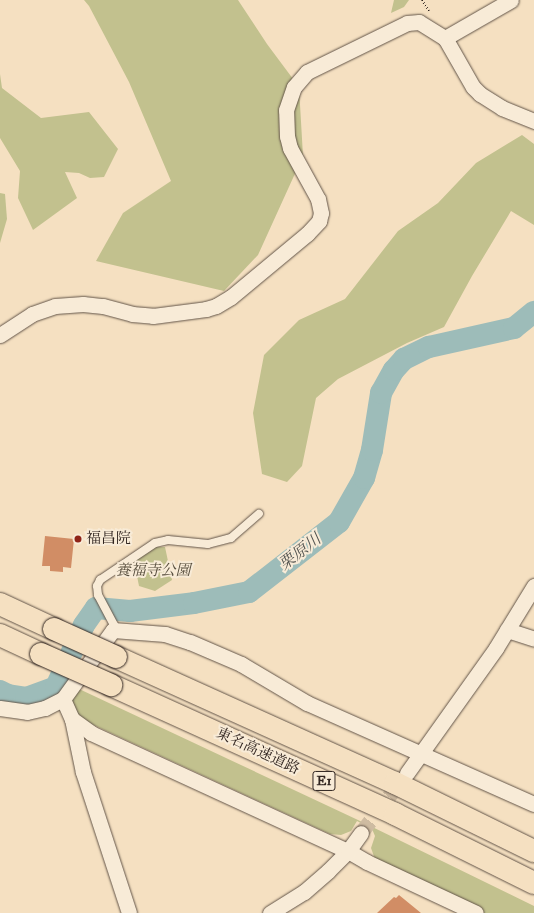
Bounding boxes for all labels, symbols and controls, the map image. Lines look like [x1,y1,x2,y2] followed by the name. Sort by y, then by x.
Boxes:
[86,530,131,548] place label: 福昌院
[275,530,325,574] water label: 栗原川
[73,534,83,544] marker: 福昌院
[116,562,190,580] park label: 養福寺公園
[213,724,303,778] street label: 東名高速道路
[312,769,336,793] road number: E1

